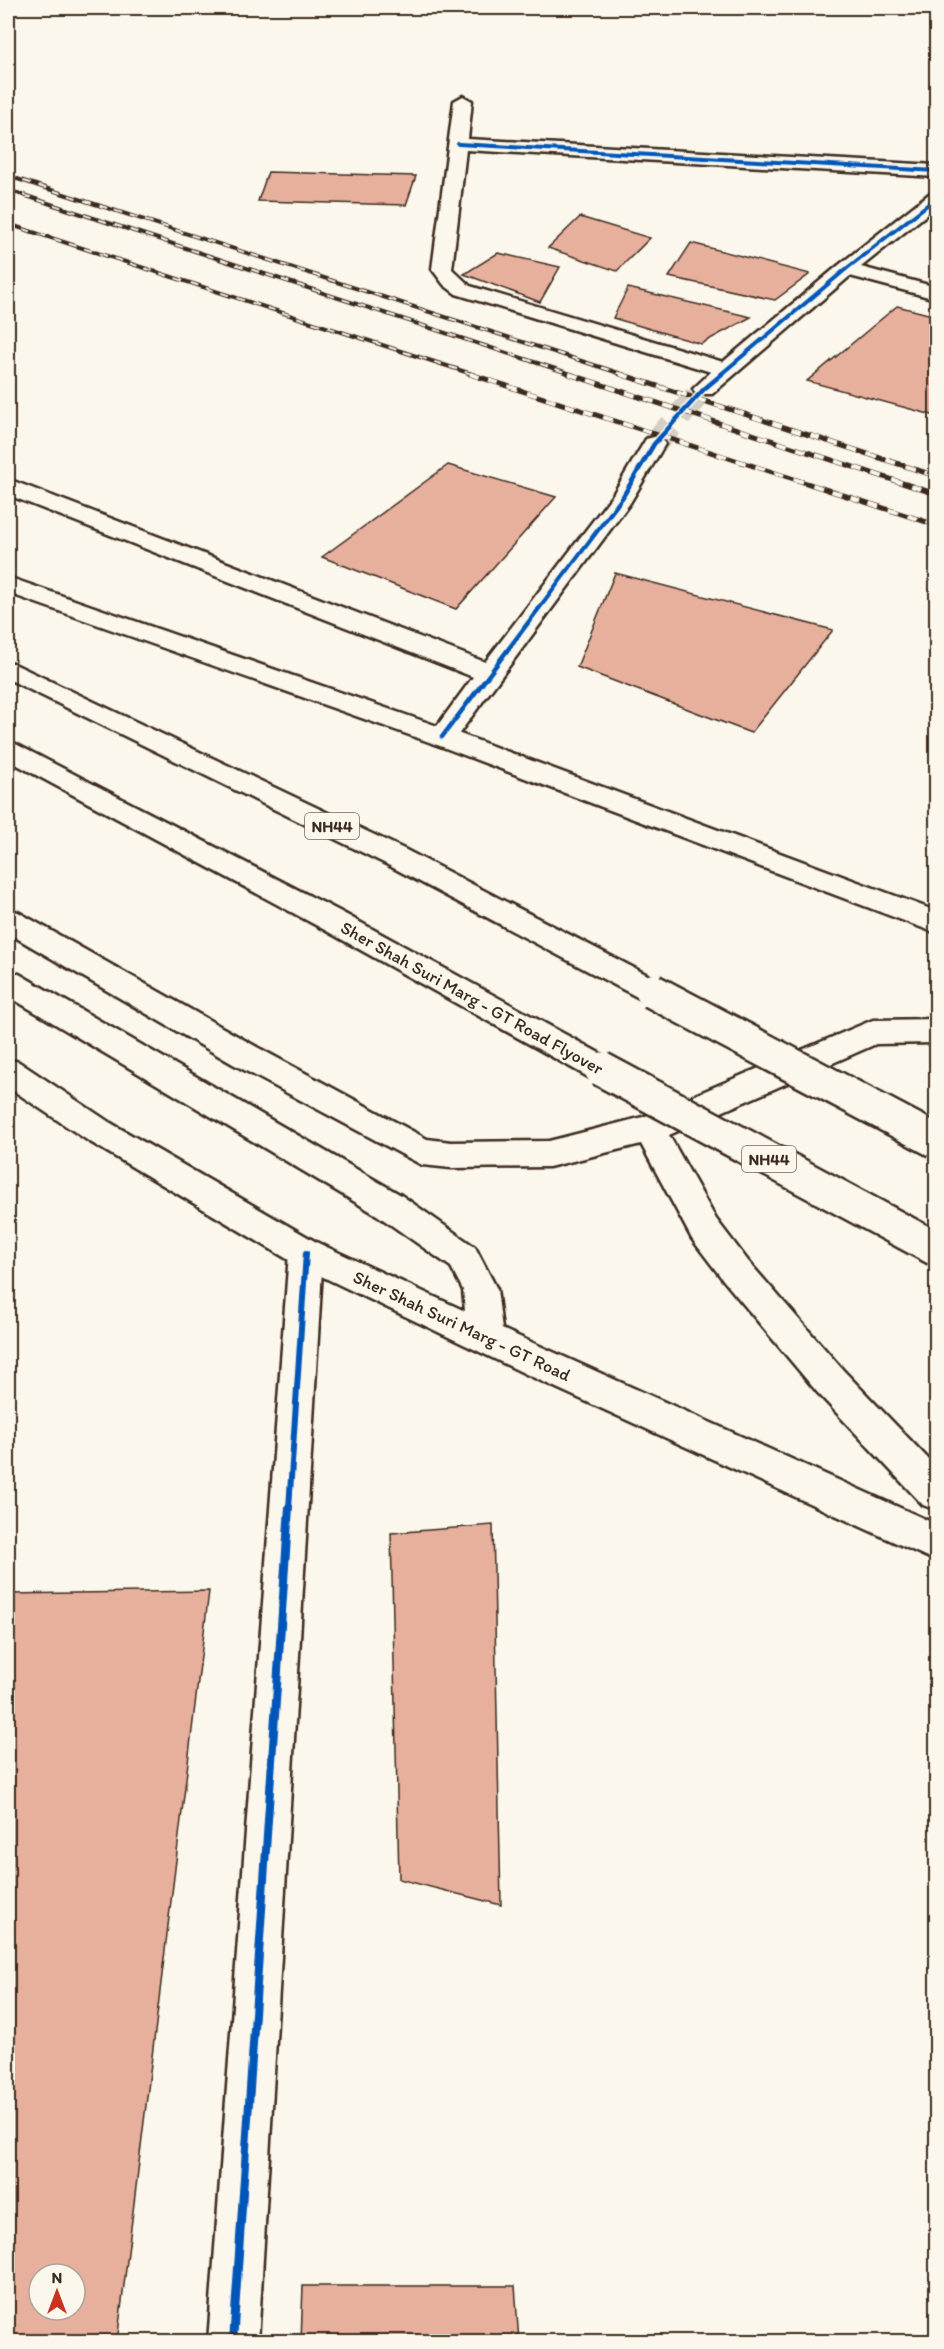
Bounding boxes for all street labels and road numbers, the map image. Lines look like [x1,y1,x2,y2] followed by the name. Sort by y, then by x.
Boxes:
[305,813,359,839] road number: NH44
[337,916,607,1080] street label: Sher Shah Suri Marg - GT Road Flyover
[742,1146,796,1172] road number: NH44
[350,1266,574,1386] street label: Sher Shah Suri Marg - GT Road

